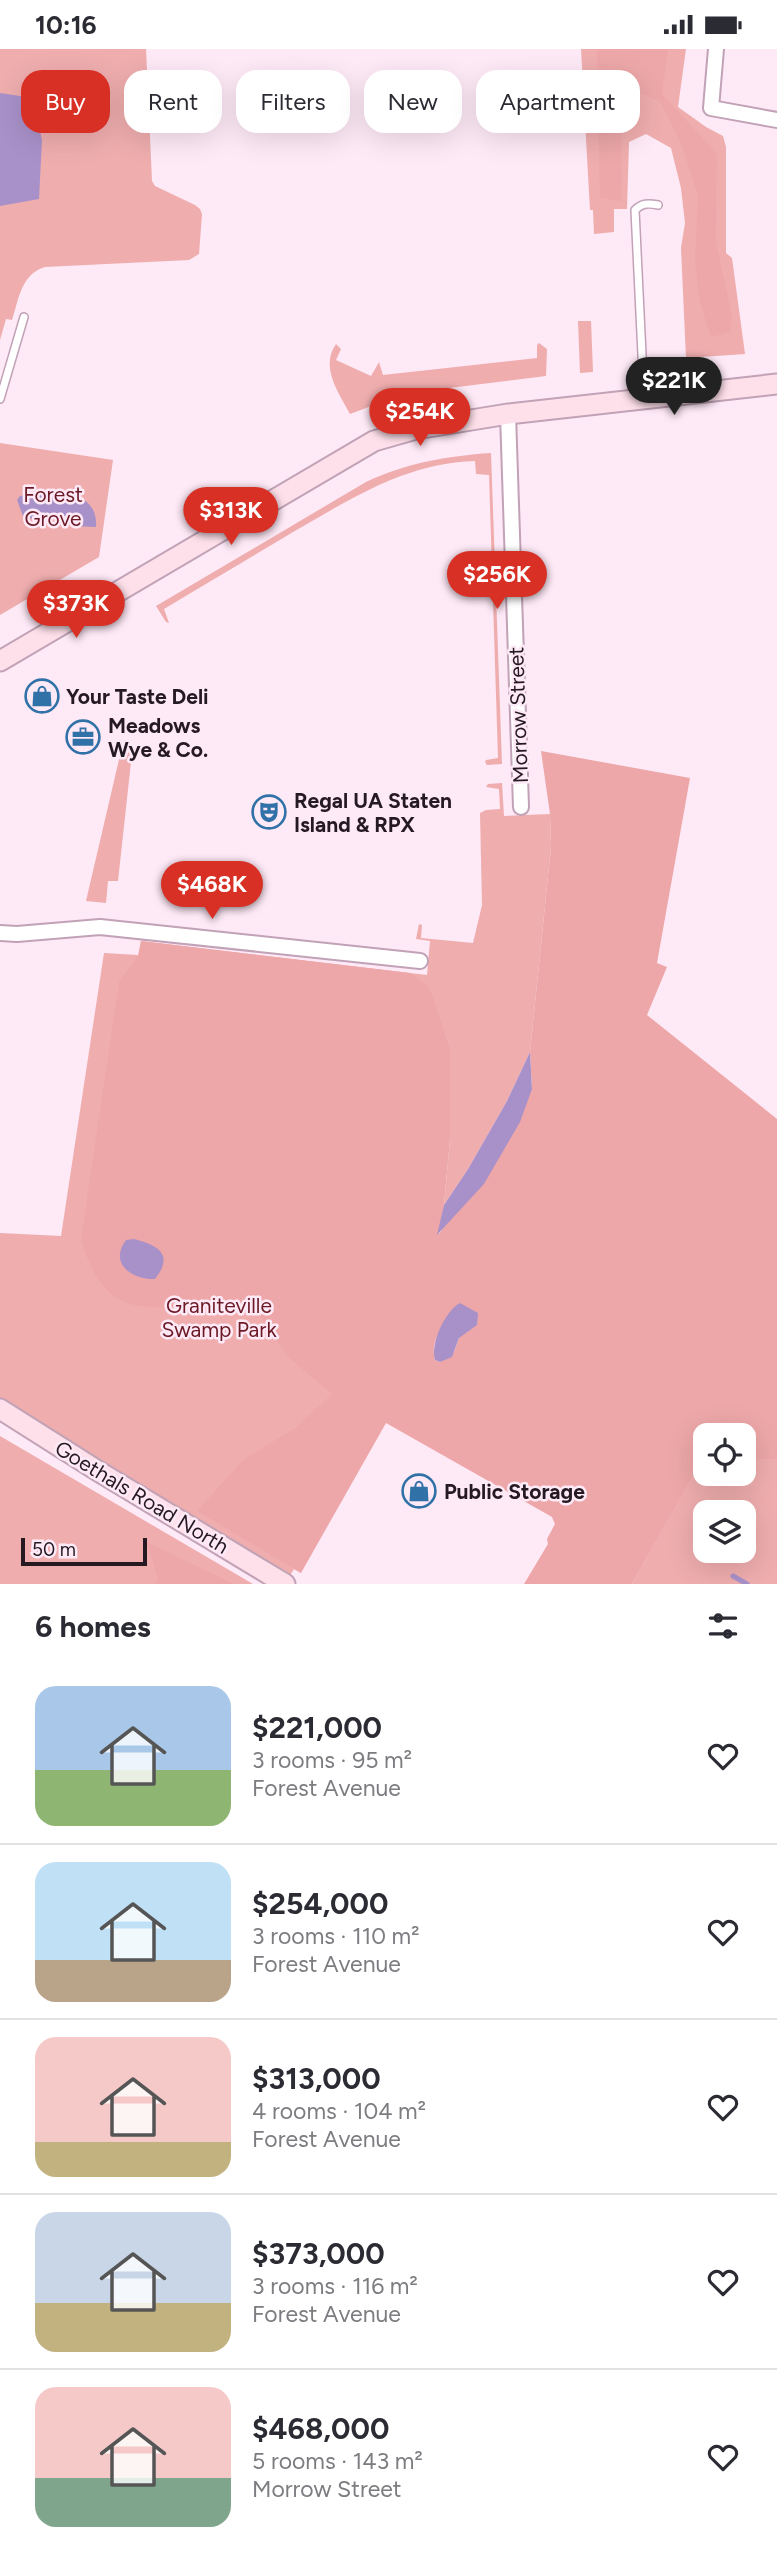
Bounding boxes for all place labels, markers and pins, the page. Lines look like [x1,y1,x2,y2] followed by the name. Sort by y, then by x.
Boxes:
[625,357,723,417] pin: $221K
[371,389,469,448] pin: $254K
[182,487,280,547] pin: $313K
[448,552,546,611] pin: $256K
[27,581,125,640] pin: $373K
[23,677,61,715] shop icon: Your Taste Deli
[66,684,209,709] place label: Your Taste Deli
[108,713,208,762] place label: Meadows Wye & Co.
[64,718,102,756] office icon: Meadows Wye & Co.
[294,788,452,837] place label: Regal UA Staten Island & RPX
[250,793,288,831] theatre icon: Regal UA Staten Island & RPX
[163,861,261,921] pin: $468K
[400,1472,438,1510] shop icon: Public Storage
[444,1479,585,1504] place label: Public Storage

